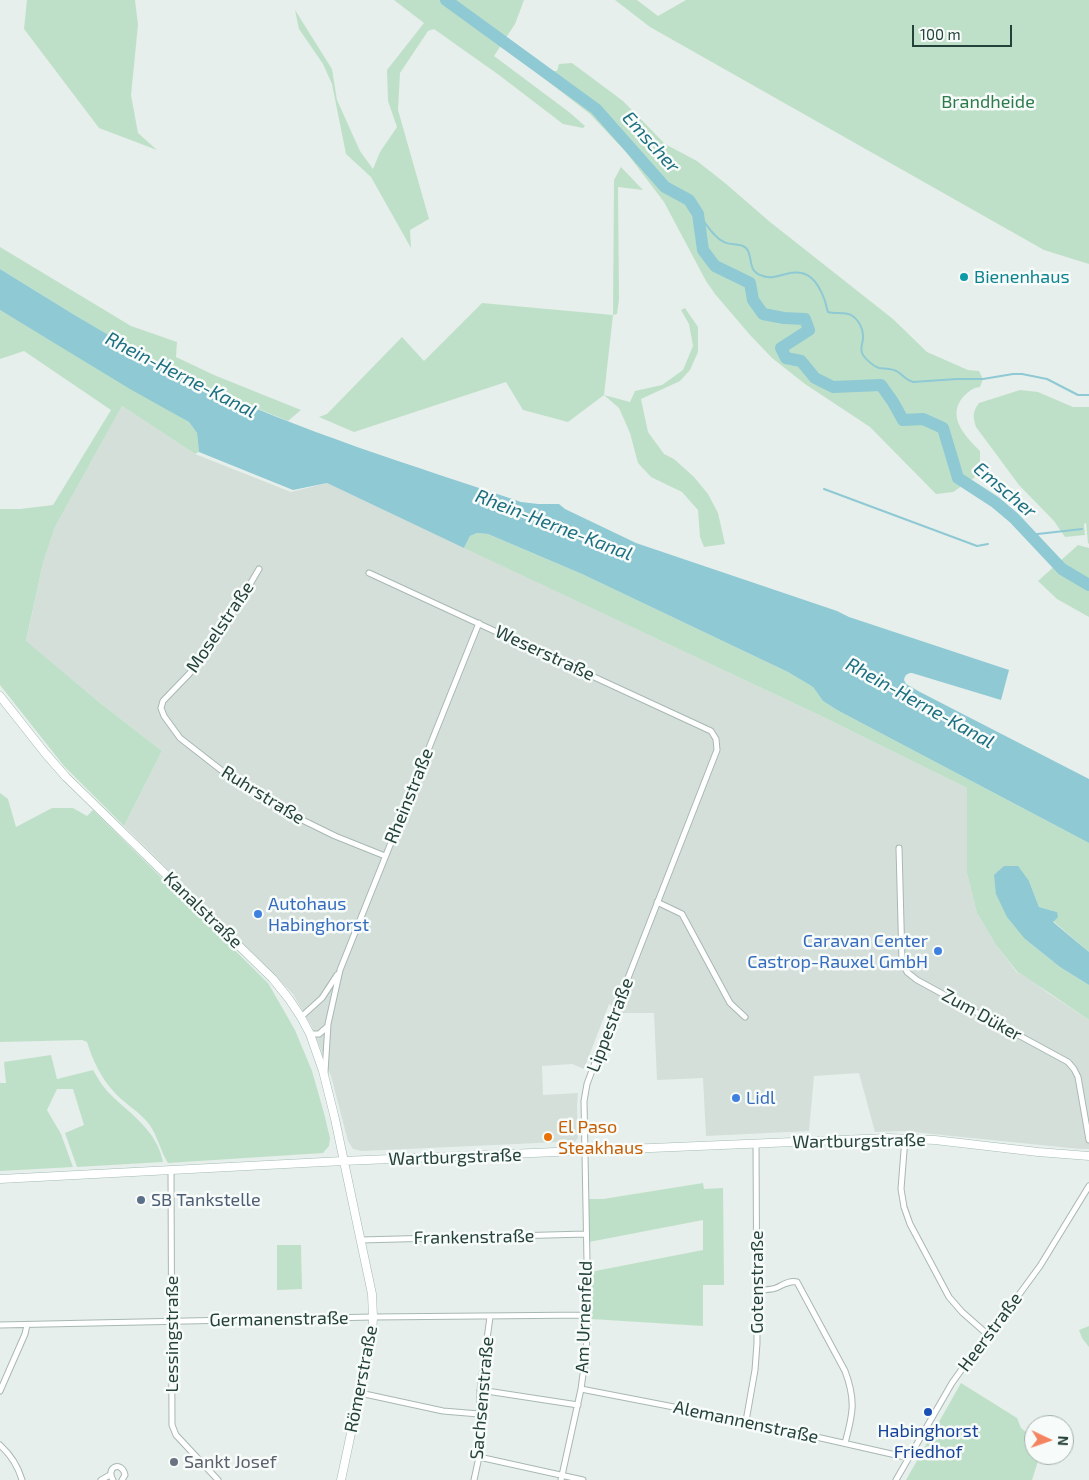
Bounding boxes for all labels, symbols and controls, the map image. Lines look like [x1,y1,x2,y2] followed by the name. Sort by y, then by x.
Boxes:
[914,15,1014,47] scale bar
[920,25,961,43] text: 100 m
[941,91,1035,113] park label: Brandheide
[618,107,684,177] water label: Emscher
[974,266,1070,288] place label: Bienenhaus
[958,271,970,283] marker: Bienenhaus
[102,327,260,423] water label: Rhein-Herne-Kanal
[969,457,1041,523] water label: Emscher
[472,485,636,565] water label: Rhein-Herne-Kanal
[182,577,258,677] street label: Moselstraße
[492,621,598,685] street label: Weserstraße
[842,653,998,753] water label: Rhein-Herne-Kanal
[380,745,438,847] street label: Rheinstraße
[217,761,309,829] street label: Ruhrstraße
[159,867,247,953] street label: Kanalstraße
[268,893,369,936] place label: Autohaus Habinghorst
[252,908,264,920] marker: Autohaus Habinghorst
[747,930,928,972] place label: Caravan Center Castrop-Rauxel GmbH
[932,945,944,957] marker: Caravan Center Castrop-Rauxel GmbH
[582,975,638,1075] street label: Lippestraße
[938,984,1026,1046] street label: Zum Düker
[746,1087,775,1109] place label: Lidl
[730,1092,742,1104] marker: Lidl
[558,1116,643,1158] place label: El Paso Steakhaus
[792,1129,926,1153] street label: Wartburgstraße
[542,1131,554,1143] marker: El Paso Steakhaus
[388,1144,522,1170] street label: Wartburgstraße
[151,1189,261,1211] place label: SB Tankstelle
[135,1194,147,1206] marker: SB Tankstelle
[413,1225,535,1249] street label: Frankenstraße
[746,1230,768,1334] street label: Gotenstraße
[571,1260,597,1374] street label: Am Urnenfeld
[161,1275,183,1393] street label: Lessingstraße
[953,1288,1027,1376] street label: Heerstraße
[209,1307,349,1331] street label: Germanenstraße
[340,1324,382,1434] street label: Römerstraße
[466,1336,498,1460] street label: Sachsenstraße
[671,1396,821,1448] street label: Alemannenstraße
[922,1406,934,1418] marker: Habinghorst Friedhof
[1024,1415,1074,1465] north arrow
[877,1420,979,1462] place label: Habinghorst Friedhof
[1055,1435,1072,1446] text: N
[184,1451,276,1473] place label: Sankt Josef
[168,1456,180,1468] marker: Sankt Josef

